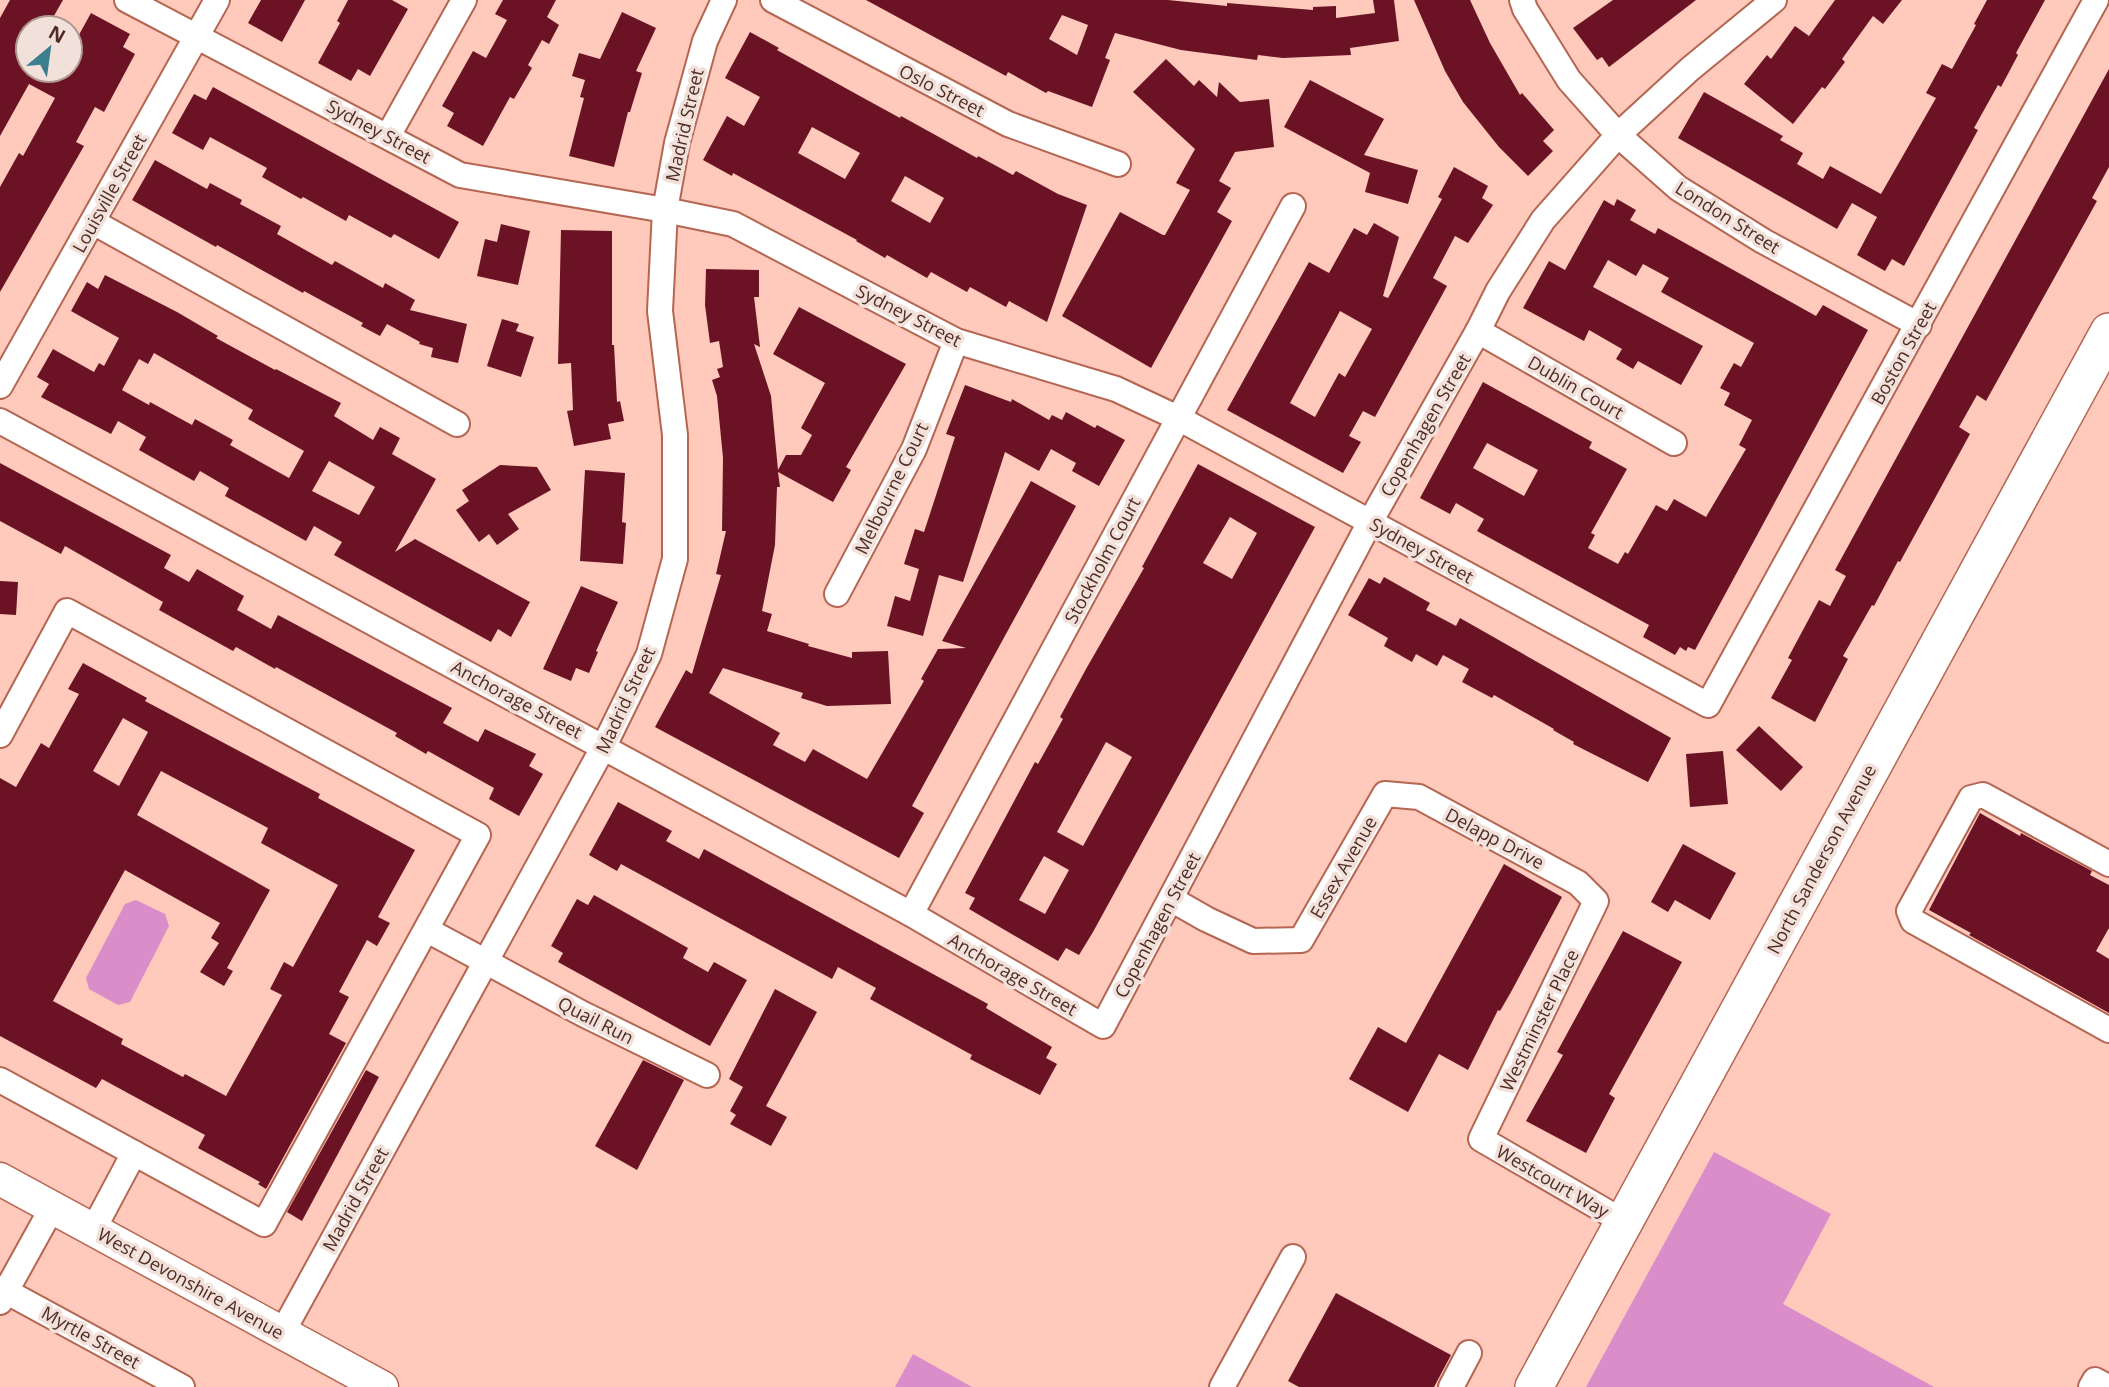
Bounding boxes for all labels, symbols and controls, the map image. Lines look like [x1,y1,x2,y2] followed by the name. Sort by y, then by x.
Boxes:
[14,14,84,84] north arrow
[44,19,70,49] text: N
[895,58,989,122] street label: Oslo Street
[659,66,709,184] street label: Madrid Street
[323,93,435,169] street label: Sydney Street
[66,129,152,257] street label: Louisville Street
[1671,175,1785,259] street label: London Street
[852,278,966,352] street label: Sydney Street
[1865,297,1941,409] street label: Boston Street
[1374,349,1476,501] street label: Copenhagen Street
[1524,350,1628,424] street label: Dublin Court
[849,418,933,558] street label: Melbourne Court
[1059,493,1145,627] street label: Stockholm Court
[1366,512,1478,588] street label: Sydney Street
[590,643,660,757] street label: Madrid Street
[447,654,587,744] street label: Anchorage Street
[1761,760,1881,958] street label: North Sanderson Avenue
[1441,802,1549,874] street label: Delapp Drive
[1304,812,1382,922] street label: Essex Avenue
[1109,848,1205,1002] street label: Copenhagen Street
[944,927,1082,1021] street label: Anchorage Street
[1494,945,1584,1095] street label: Westminster Place
[554,991,638,1049] street label: Quail Run
[1492,1139,1615,1223] street label: Westcourt Way
[317,1143,393,1255] street label: Madrid Street
[94,1222,288,1344] street label: West Devonshire Avenue
[38,1300,144,1374] street label: Myrtle Street

